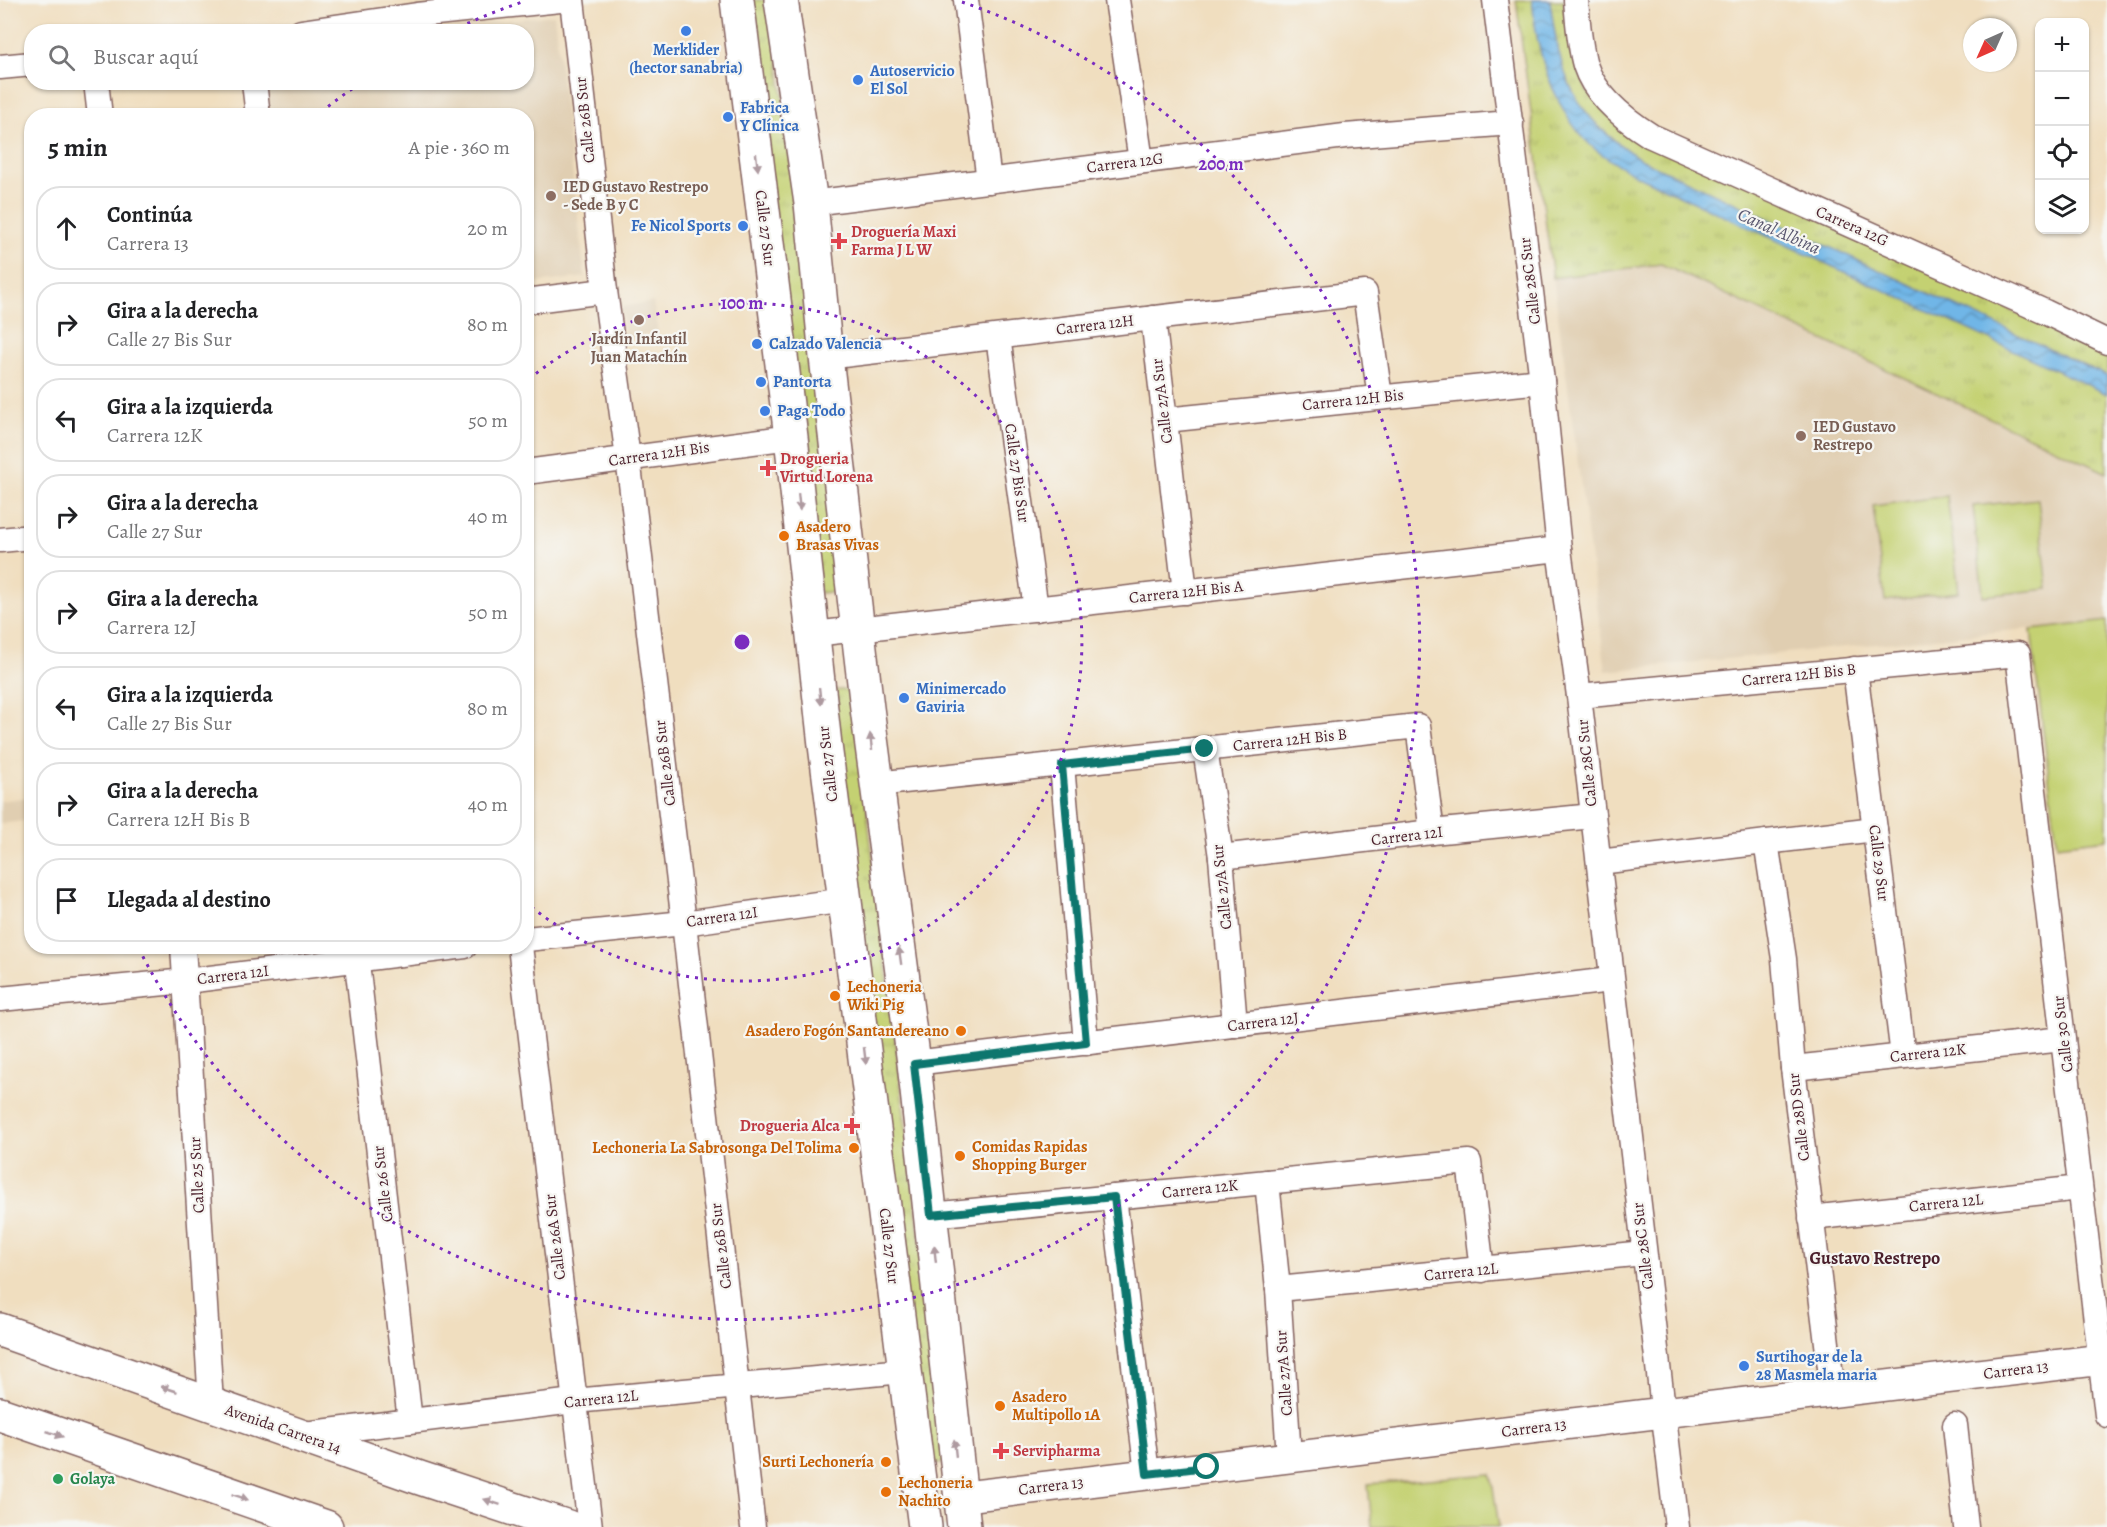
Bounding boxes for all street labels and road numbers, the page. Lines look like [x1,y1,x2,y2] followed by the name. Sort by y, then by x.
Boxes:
[570,76,600,164] street label: Calle 26B Sur
[1085,147,1165,179] street label: Carrera 12G
[749,189,781,267] street label: Calle 27 Sur
[1812,200,1892,252] street label: Carrera 12G
[1514,236,1546,326] street label: Calle 28C Sur
[1055,309,1135,341] street label: Carrera 12H
[1146,357,1178,445] street label: Calle 27A Sur
[1301,384,1405,416] street label: Carrera 12H Bis
[999,422,1035,524] street label: Calle 27 Bis Sur
[607,436,711,472] street label: Carrera 12H Bis
[1128,575,1245,609] street label: Carrera 12H Bis A
[1741,658,1857,692] street label: Carrera 12H Bis B
[1571,718,1603,808] street label: Calle 28C Sur
[649,719,681,807] street label: Calle 26B Sur
[1232,723,1348,757] street label: Carrera 12H Bis B
[812,725,844,803] street label: Calle 27 Sur
[1370,821,1444,851] street label: Carrera 12I
[1863,823,1895,903] street label: Calle 29 Sur
[1207,843,1237,931] street label: Calle 27A Sur
[685,901,759,933] street label: Carrera 12I
[196,960,270,990] street label: Carrera 12I
[2047,994,2079,1074] street label: Calle 30 Sur
[1226,1007,1300,1037] street label: Carrera 12J
[1889,1038,1967,1068] street label: Carrera 12K
[1783,1072,1815,1162] street label: Calle 28D Sur
[184,1136,210,1214] street label: Calle 25 Sur
[367,1144,399,1224] street label: Calle 26 Sur
[1161,1174,1239,1204] street label: Carrera 12K
[1908,1188,1985,1218] street label: Carrera 12L
[539,1193,571,1281] street label: Calle 26A Sur
[1627,1201,1659,1291] street label: Calle 28C Sur
[705,1202,737,1290] street label: Calle 26B Sur
[873,1207,905,1285] street label: Calle 27 Sur
[1423,1257,1500,1287] street label: Carrera 12L
[1270,1329,1298,1417] street label: Calle 27A Sur
[1982,1355,2050,1385] street label: Carrera 13
[563,1384,640,1414] street label: Carrera 12L
[221,1398,344,1459] street label: Avenida Carrera 14
[1500,1413,1568,1443] street label: Carrera 13
[1017,1471,1085,1501] street label: Carrera 13

